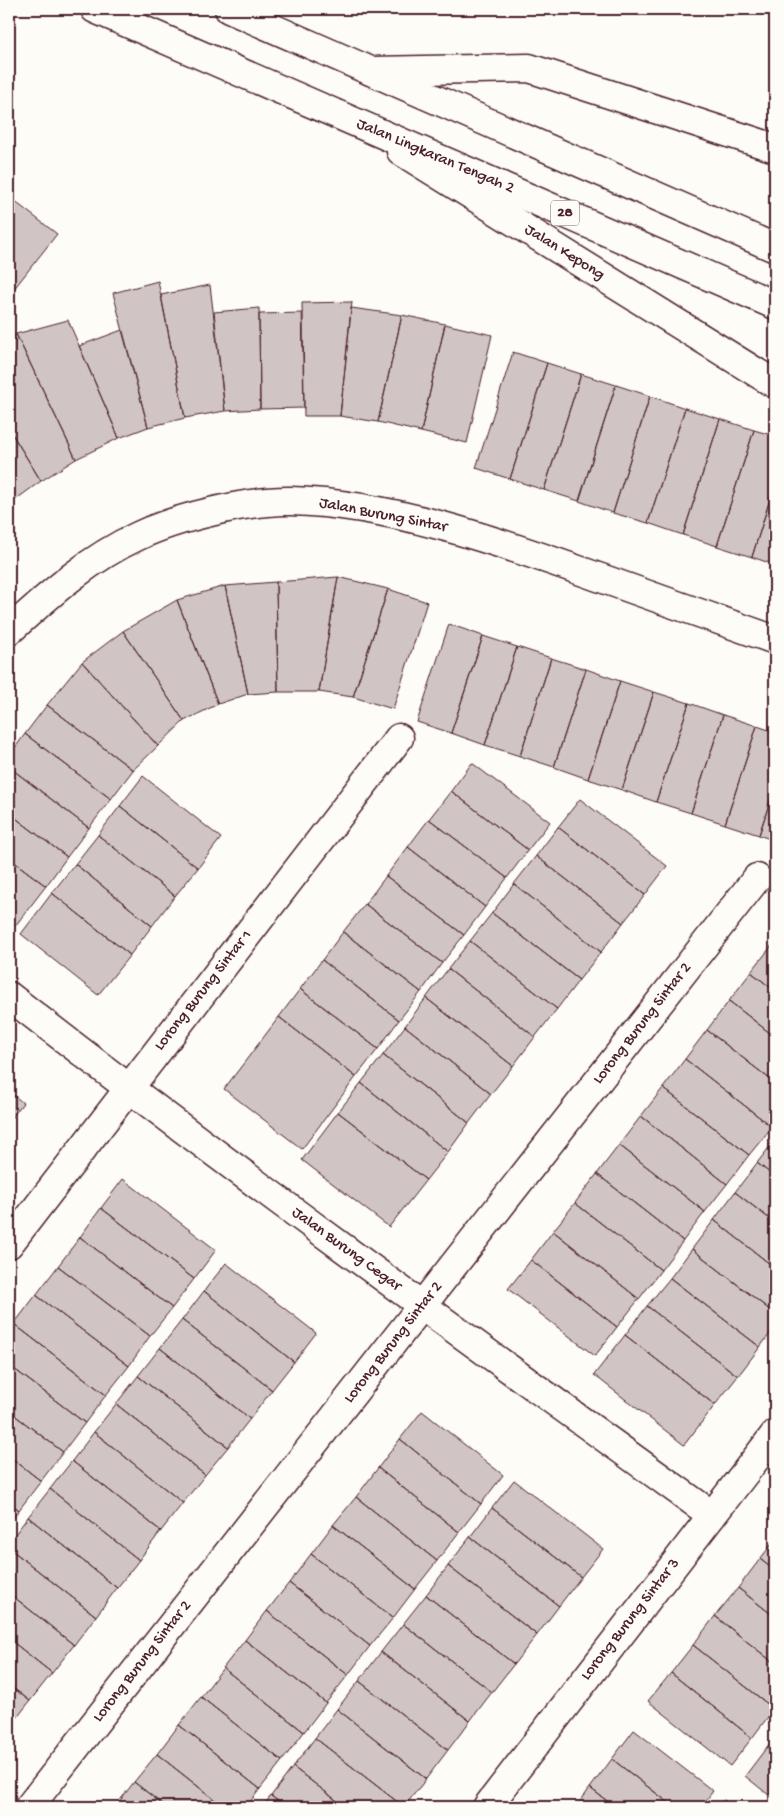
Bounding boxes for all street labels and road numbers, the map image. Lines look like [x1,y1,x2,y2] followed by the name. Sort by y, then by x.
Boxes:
[353,115,517,199] street label: Jalan Lingkaran Tengah 2
[551,200,579,226] road number: 28
[520,221,608,285] street label: Jalan Kepong
[317,494,450,538] street label: Jalan Burung Sintar
[151,927,257,1055] street label: Lorong Burung Sintar 1
[590,959,697,1089] street label: Lorong Burung Sintar 2
[287,1204,406,1297] street label: Jalan Burung Cegar
[341,1278,448,1408] street label: Lorong Burung Sintar 2
[577,1555,685,1685] street label: Lorong Burung Sintar 3
[90,1597,197,1727] street label: Lorong Burung Sintar 2

